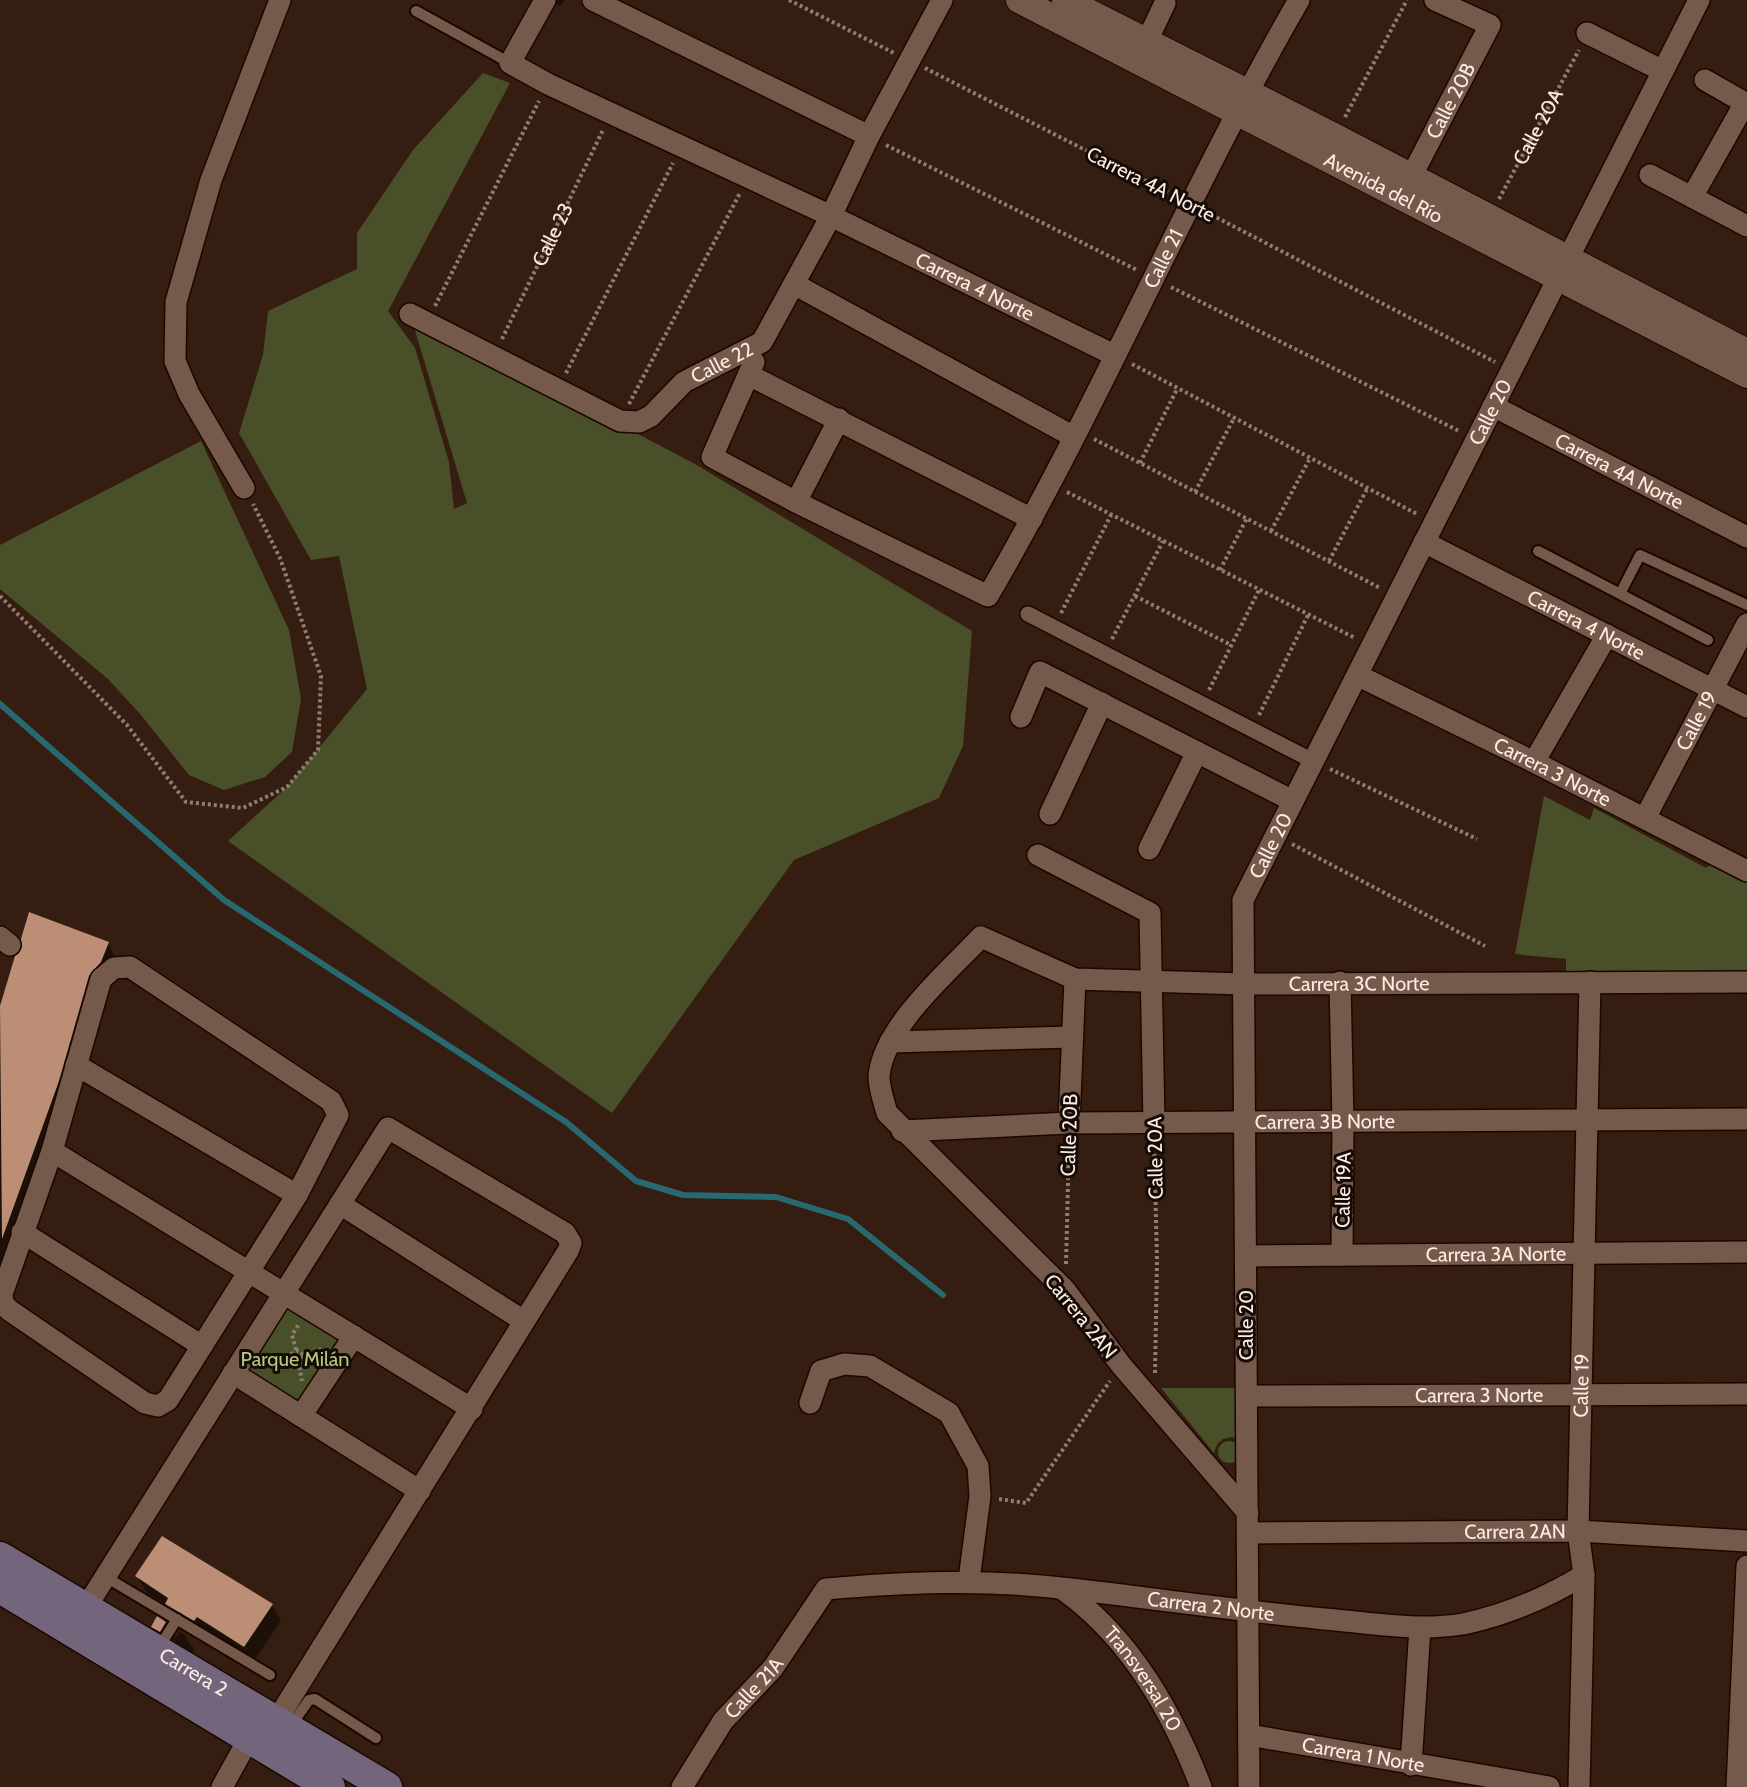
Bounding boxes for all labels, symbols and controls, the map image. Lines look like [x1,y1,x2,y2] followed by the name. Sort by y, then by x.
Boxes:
[1421,59,1480,143] street label: Calle 20B
[1508,84,1568,169] street label: Calle 20A
[1083,141,1219,227] street label: Carrera 4A Norte
[1320,147,1447,228] street label: Avenida del Río
[527,199,578,270] street label: Calle 23
[1139,225,1188,292] street label: Calle 21
[912,247,1038,326] street label: Carrera 4 Norte
[687,337,757,389] street label: Calle 22
[1464,375,1517,449] street label: Calle 20
[1551,428,1688,514] street label: Carrera 4A Norte
[1523,585,1649,665] street label: Carrera 4 Norte
[1671,687,1722,755] street label: Calle 19
[1490,732,1615,811] street label: Carrera 3 Norte
[1244,809,1297,882] street label: Calle 20
[1289,971,1429,996] street label: Carrera 3C Norte
[1056,1093,1082,1177] street label: Calle 20B
[1255,1109,1395,1134] street label: Carrera 3B Norte
[1142,1116,1168,1199] street label: Calle 20A
[1330,1151,1356,1228] street label: Calle 19A
[1426,1241,1566,1267] street label: Carrera 3A Norte
[1040,1269,1122,1363] street label: Carrera 2AN
[1234,1290,1258,1360] street label: Calle 20
[241,1347,349,1371] park label: Parque Milán
[1568,1353,1594,1418] street label: Calle 19
[1415,1383,1543,1407] street label: Carrera 3 Norte
[1464,1519,1566,1544] street label: Carrera 2AN
[1146,1586,1276,1626] street label: Carrera 2 Norte
[1099,1621,1187,1735] street label: Transversal 20
[155,1642,232,1702] street label: Carrera 2
[719,1652,789,1724] street label: Calle 21A
[1300,1732,1426,1777] street label: Carrera 1 Norte

